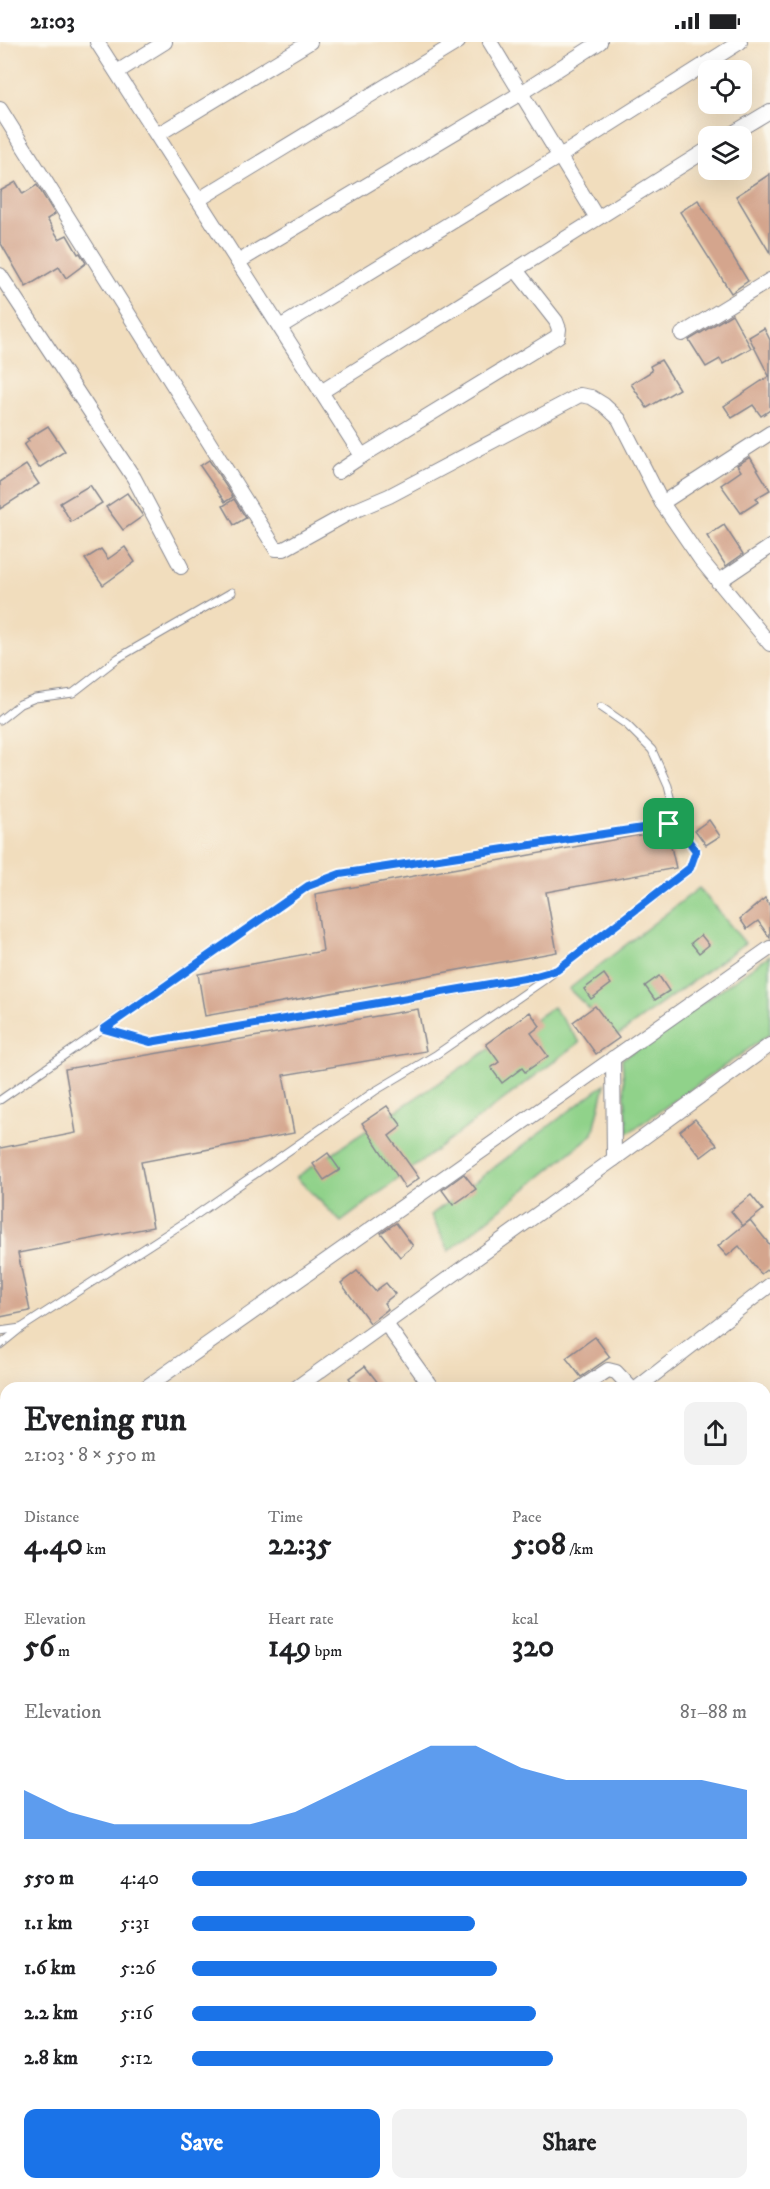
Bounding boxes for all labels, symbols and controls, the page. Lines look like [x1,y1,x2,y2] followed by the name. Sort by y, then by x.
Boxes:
[30,8,75,35] text: 21:03
[698,60,752,180] map controls
[698,60,752,114] button: locate
[698,126,752,180] button: layers
[643,798,694,849] pin
[652,807,685,840] icon: arrive
[24,1400,186,1441] text: Evening run
[684,1402,747,1465] button: share
[24,1443,156,1468] text: 21:03 · 8 × 550 m
[24,1507,79,1527] text: Distance
[268,1507,303,1527] text: Time
[512,1507,542,1527] text: Pace
[24,1527,83,1564] text: 4.40
[268,1527,331,1564] text: 22:35
[512,1527,566,1564] text: 5:08
[83,1539,106,1559] text: km
[566,1539,594,1559] text: /km
[24,1609,86,1629] text: Elevation
[268,1609,334,1629] text: Heart rate
[512,1609,538,1629] text: kcal
[24,1629,55,1666] text: 56
[268,1629,311,1666] text: 149
[512,1629,554,1666] text: 320
[55,1641,70,1661] text: m
[311,1641,342,1661] text: bpm
[24,1700,101,1725] text: Elevation
[680,1700,747,1725] text: 81–88 m
[24,1866,74,1891] text: 550 m
[120,1866,159,1891] text: 4:40
[24,1911,73,1936] text: 1.1 km
[120,1911,150,1936] text: 5:31
[24,1956,76,1981] text: 1.6 km
[120,1956,155,1981] text: 5:26
[24,2001,78,2026] text: 2.2 km
[120,2001,153,2026] text: 5:16
[24,2046,78,2071] text: 2.8 km
[120,2046,152,2071] text: 5:12
[24,2109,380,2178] button: Save
[392,2109,747,2178] button: Share

